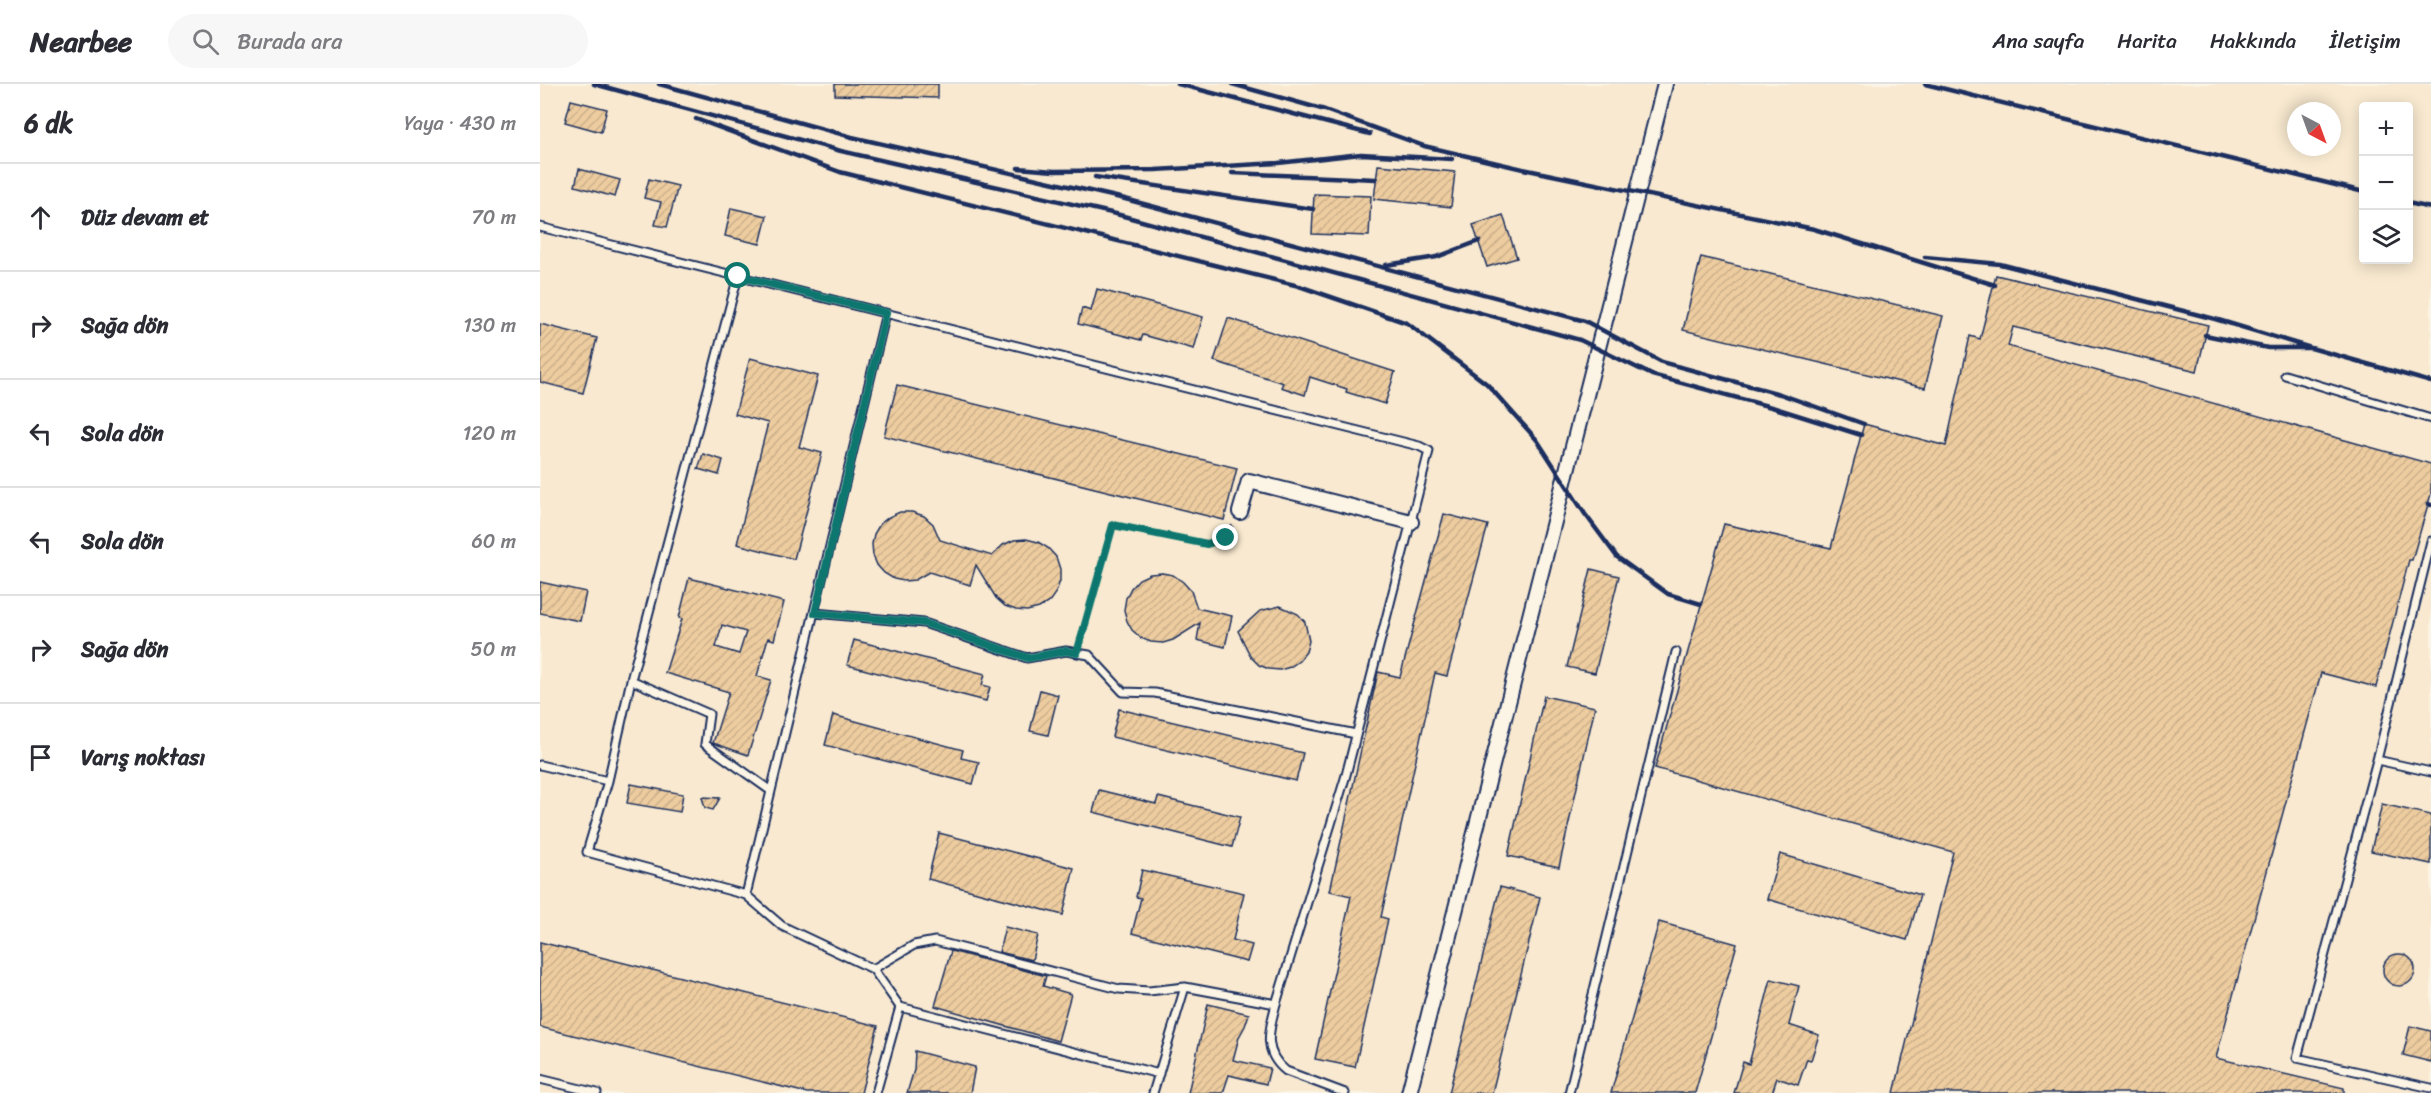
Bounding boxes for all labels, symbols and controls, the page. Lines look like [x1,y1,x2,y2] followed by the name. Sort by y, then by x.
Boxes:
[168,14,588,68] search box
[30,17,132,66] text: Nearbee
[237,22,342,61] text: Burada ara
[1992,22,2084,60] text: Ana sayfa
[2117,22,2177,60] text: Harita
[2210,22,2296,60] text: Hakkında
[2329,22,2401,60] text: İletişim
[189,25,222,58] icon: search
[24,100,73,146] text: 6 dk
[2287,102,2341,156] north arrow
[2359,102,2413,264] map controls
[2359,102,2413,156] button: +
[404,106,516,141] text: Yaya · 430 m
[2359,156,2413,210] button: −
[81,198,209,237] text: Düz devam et
[471,200,516,235] text: 70 m
[24,201,57,234] icon: ahead
[2359,210,2413,264] button: layers
[724,262,750,288] route start
[81,306,168,345] text: Sağa dön
[463,308,516,343] text: 130 m
[24,309,57,342] icon: right
[81,414,164,453] text: Sola dön
[463,416,516,451] text: 120 m
[24,417,57,450] icon: left
[81,522,164,561] text: Sola dön
[471,524,516,559] text: 60 m
[1212,524,1238,550] route end
[24,525,57,558] icon: left
[81,630,168,669] text: Sağa dön
[471,632,516,667] text: 50 m
[24,633,57,666] icon: right
[81,738,205,777] text: Varış noktası
[24,741,57,774] icon: arrive

